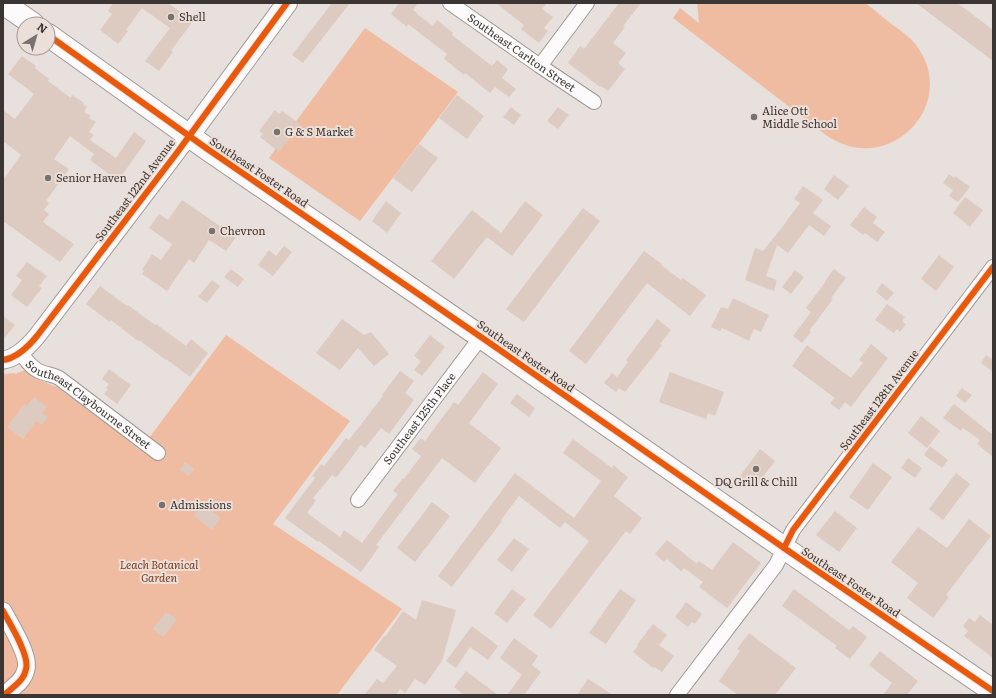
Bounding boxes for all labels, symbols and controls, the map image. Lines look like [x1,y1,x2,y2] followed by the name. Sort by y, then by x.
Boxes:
[179,8,206,24] place label: Shell
[465,9,580,95] street label: Southeast Carlton Street
[166,12,176,22] marker: Shell
[16,16,56,56] north arrow
[34,18,51,36] text: N
[762,102,837,131] place label: Alice Ott Middle School
[749,112,759,122] marker: Alice Ott Middle School
[285,123,354,139] place label: G & S Market
[272,127,282,137] marker: G & S Market
[207,132,312,210] street label: Southeast Foster Road
[90,135,178,244] street label: Southeast 122nd Avenue
[56,169,127,185] place label: Senior Haven
[43,173,53,183] marker: Senior Haven
[220,222,266,238] place label: Chevron
[207,226,217,236] marker: Chevron
[475,315,579,395] street label: Southeast Foster Road
[835,345,922,453] street label: Southeast 128th Avenue
[22,356,155,452] street label: Southeast Claybourne Street
[379,368,459,467] street label: Southeast 125th Place
[751,464,761,474] marker: DQ Grill & Chill
[715,473,798,489] place label: DQ Grill & Chill
[170,496,231,512] place label: Admissions
[157,500,167,510] marker: Admissions
[799,542,904,620] street label: Southeast Foster Road
[120,556,199,585] park label: Leach Botanical Garden

